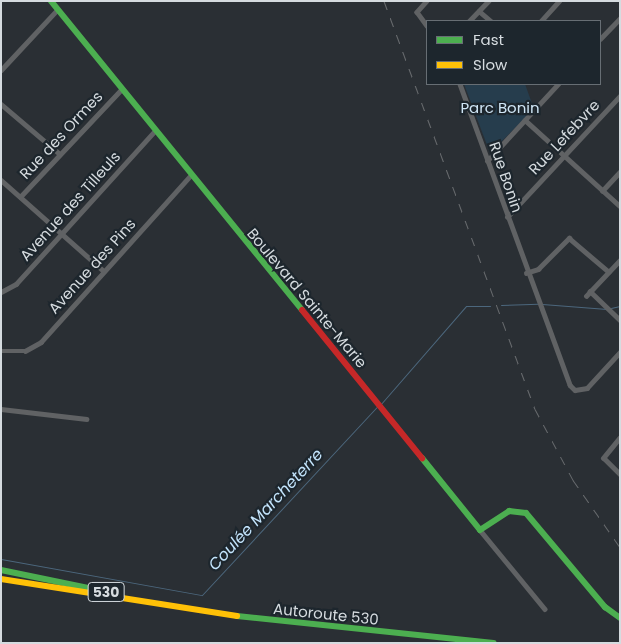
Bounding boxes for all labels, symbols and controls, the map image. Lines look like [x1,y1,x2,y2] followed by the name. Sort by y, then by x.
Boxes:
[426,20,601,85] legend
[473,29,504,50] text: Fast
[473,54,507,75] text: Slow
[16,87,106,183] street label: Rue des Ormes
[525,96,603,178] street label: Rue Lefebvre
[460,99,540,117] park label: Parc Bonin
[485,139,527,215] street label: Rue Bonin
[16,148,124,264] street label: Avenue des Tilleuls
[45,215,139,317] street label: Avenue des Pins
[243,225,371,371] street label: Boulevard Sainte-Marie
[205,445,327,575] water label: Coulée Marcheterre
[87,580,125,604] road number: 530
[272,600,380,628] street label: Autoroute 530

